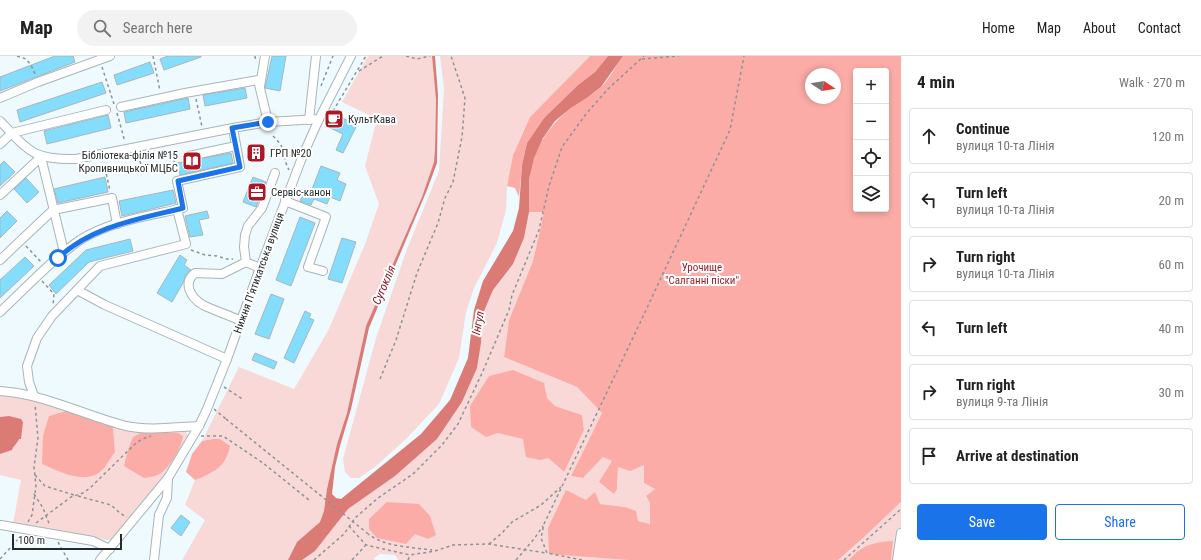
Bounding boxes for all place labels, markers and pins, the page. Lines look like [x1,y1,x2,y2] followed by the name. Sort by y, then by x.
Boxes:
[323,108,345,130] cafe icon: КультКава
[348,113,396,126] place label: КультКава
[245,142,267,164] building icon: ГРП №20
[270,147,311,160] place label: ГРП №20
[79,149,178,175] place label: Бібліотека-філія №15 Кропивницької МЦБС
[181,150,203,172] library icon: Бібліотека-філія №15 Кропивницької МЦБС
[246,181,268,203] office icon: Сервіс-канон
[271,186,331,199] place label: Сервіс-канон

